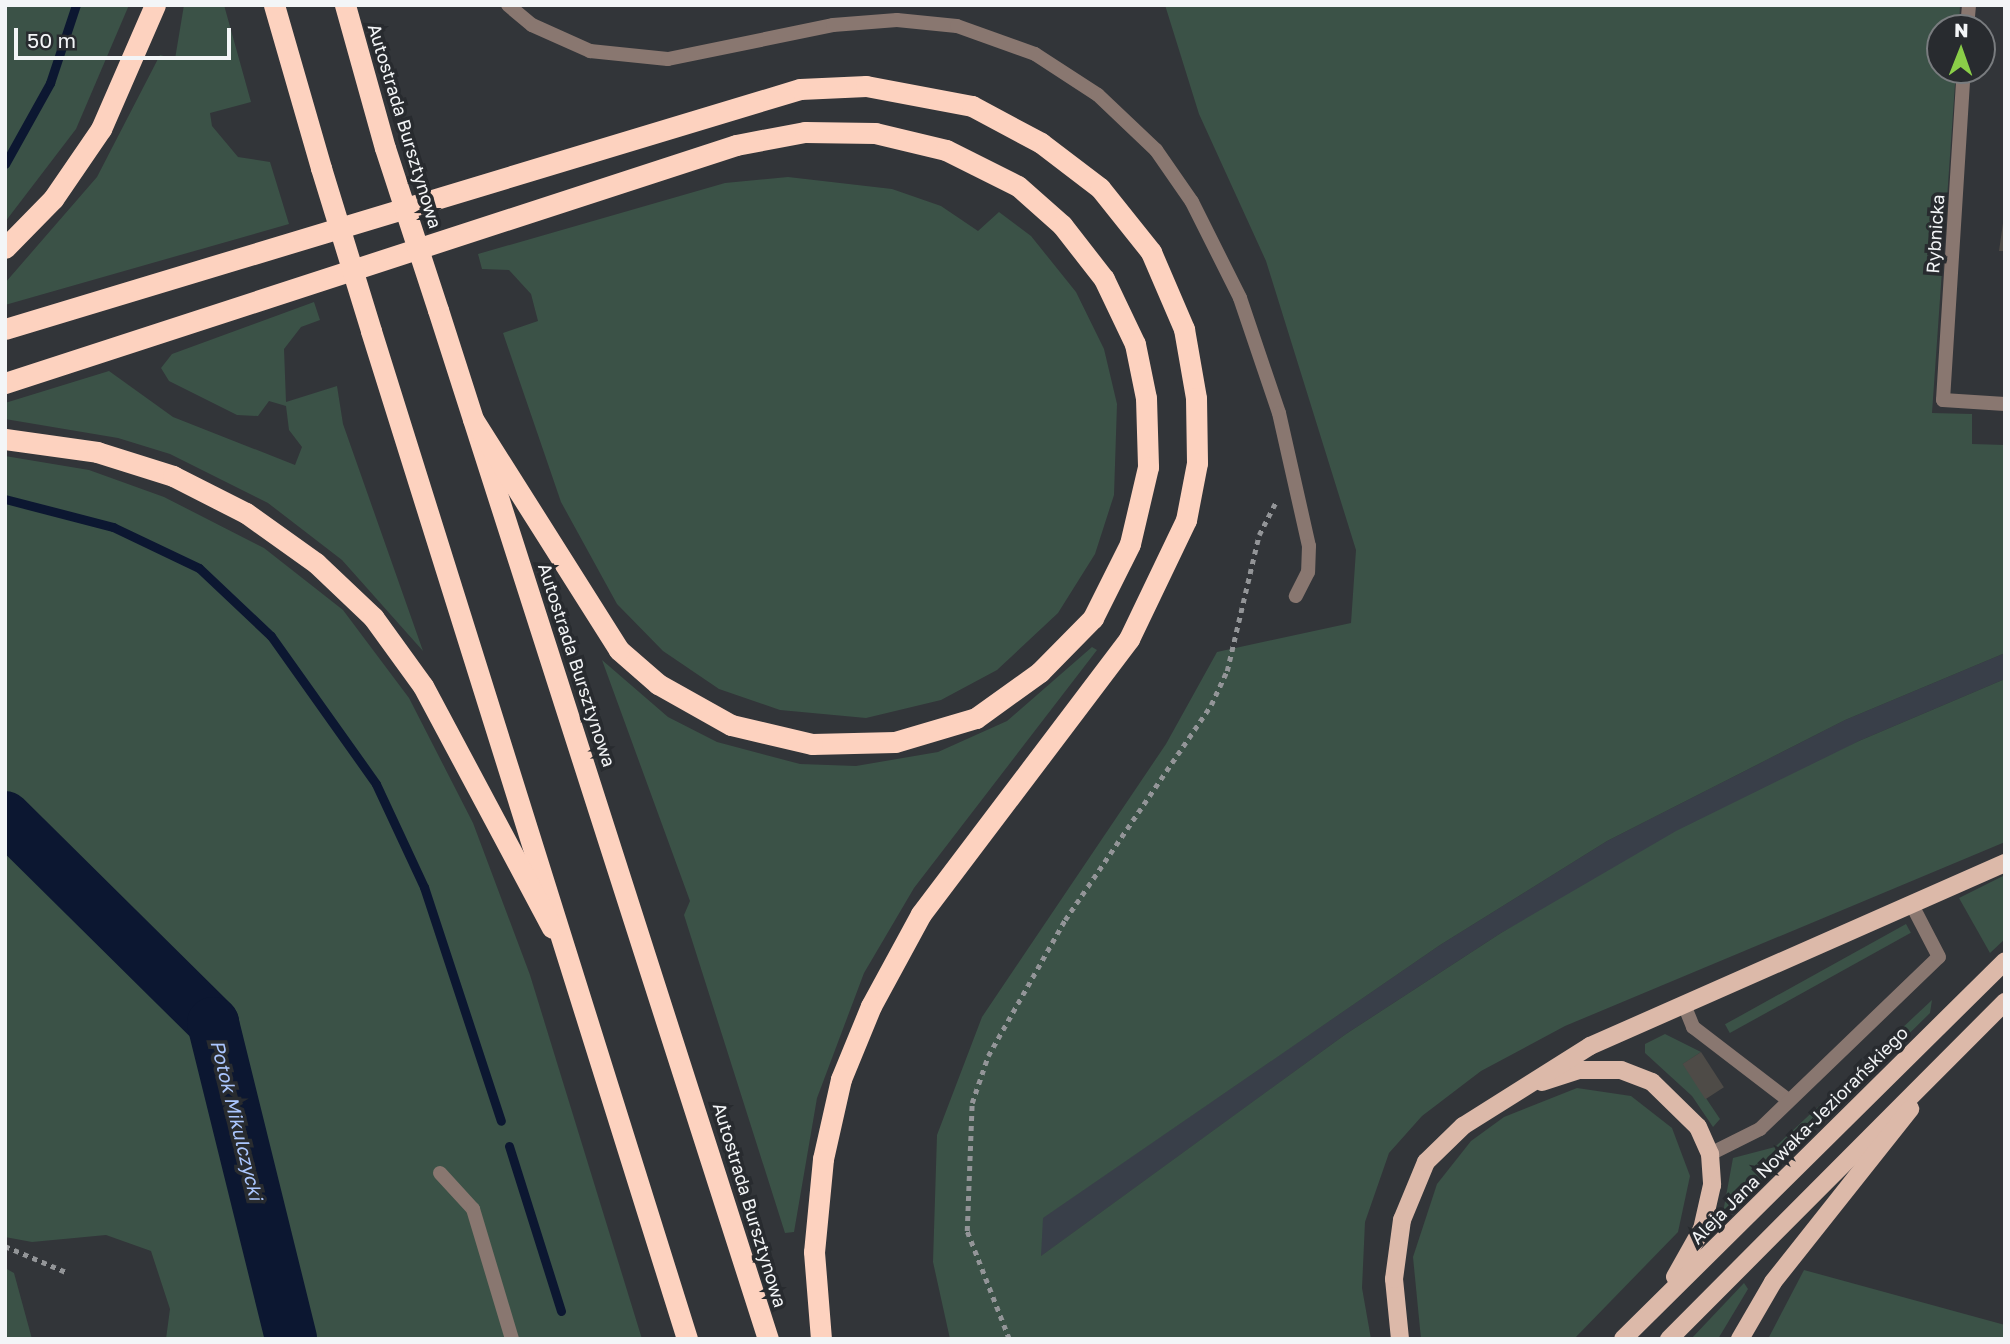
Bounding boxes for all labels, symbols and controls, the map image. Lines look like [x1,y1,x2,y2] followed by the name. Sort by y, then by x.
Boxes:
[18,14,234,58] scale bar
[1926,14,1996,84] north arrow
[1954,18,1969,41] text: N
[364,21,446,231] street label: Autostrada Bursztynowa
[27,27,76,53] text: 50 m
[1921,194,1949,274] street label: Rybnicka
[534,560,620,770] street label: Autostrada Bursztynowa
[1686,1022,1912,1248] street label: Aleja Jana Nowaka-Jeziorańskiego
[206,1037,268,1203] water label: Potok Mikulczycki
[709,1100,791,1310] street label: Autostrada Bursztynowa

